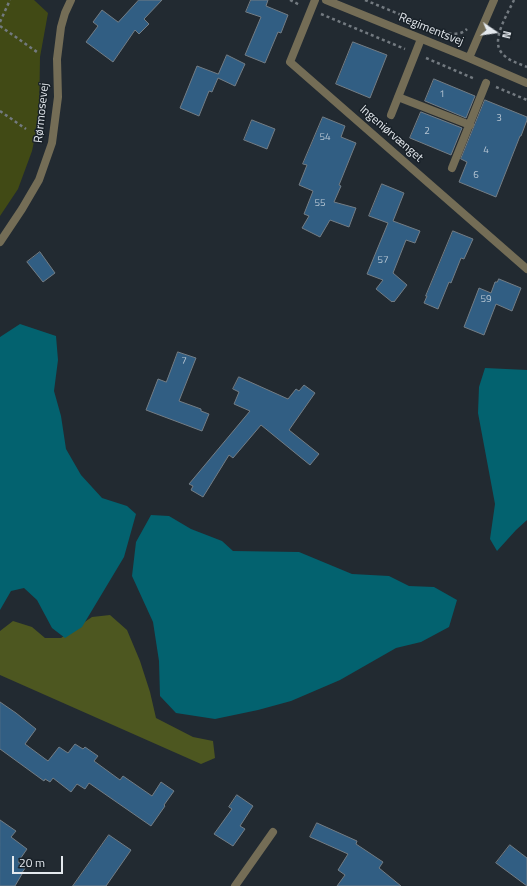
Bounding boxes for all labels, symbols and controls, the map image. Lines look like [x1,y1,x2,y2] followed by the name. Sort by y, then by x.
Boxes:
[396,10,466,50] street label: Regimentsvej
[475,12,515,52] north arrow
[498,29,515,40] text: N
[32,82,52,144] street label: Rørmosevej
[439,89,445,101] house number: 1
[356,103,426,165] street label: Ingeniørvænget
[496,113,502,125] house number: 3
[424,126,430,138] house number: 2
[319,132,331,144] house number: 54
[483,145,489,157] house number: 4
[473,170,479,182] house number: 6
[314,198,326,210] house number: 55
[377,255,389,267] house number: 57
[480,294,492,306] house number: 59
[181,356,187,368] house number: 7
[14,848,65,874] scale bar
[19,853,45,872] text: 20 m

